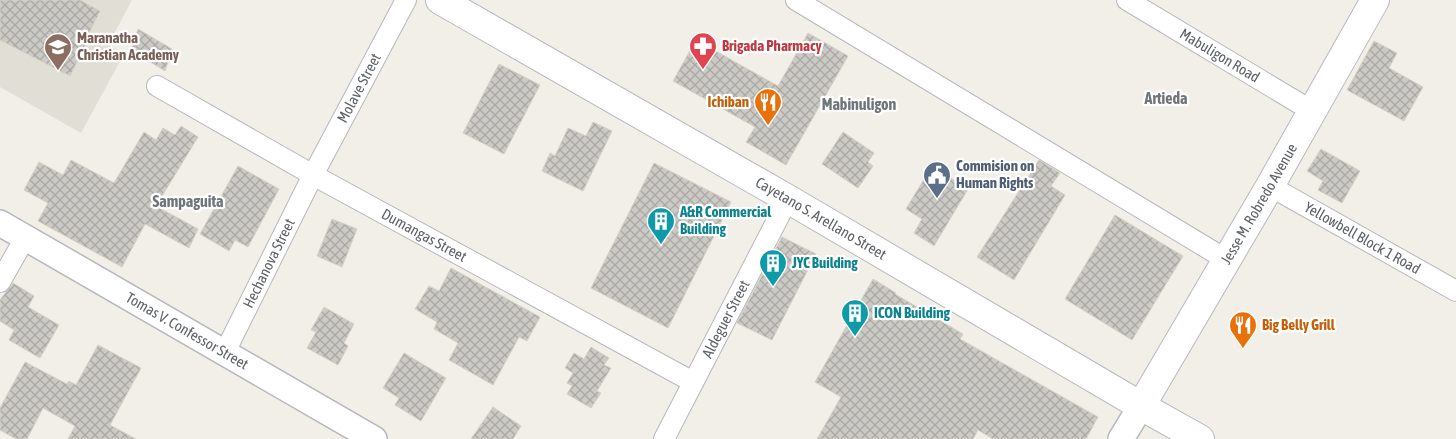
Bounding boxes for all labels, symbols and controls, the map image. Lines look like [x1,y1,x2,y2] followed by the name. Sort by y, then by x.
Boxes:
[1177,25,1263,86] street label: Mabuligon Road
[77,29,180,63] place label: Maranatha Christian Academy
[688,31,718,70] pharmacy icon: Brigada Pharmacy
[43,32,73,71] school or university icon: Maranatha Christian Academy
[722,37,823,54] place label: Brigada Pharmacy
[333,50,384,125] street label: Molave Street
[753,87,783,126] restaurant icon: Ichiban
[1144,89,1187,107] district label: Artieda
[708,93,749,110] place label: Ichiban
[822,95,897,113] district label: Mabinuligon
[1217,140,1300,267] street label: Jesse M. Robredo Avenue
[956,157,1034,191] place label: Commision on Human Rights
[922,160,952,199] public building icon: Commision on Human Rights
[753,173,889,263] street label: Cayetano S. Arellano Street
[152,192,224,210] district label: Sampaguita
[1302,198,1423,277] street label: Yellowbell Block 1 Road
[679,203,772,237] place label: A&R Commercial Building
[379,205,470,265] street label: Dumangas Street
[646,206,676,245] building icon: A&R Commercial Building
[239,216,298,311] street label: Hechanova Street
[758,248,788,287] building icon: JYC Building
[791,254,858,271] place label: JYC Building
[698,277,753,361] street label: Aldeguer Street
[123,289,252,373] street label: Tomas V. Confessor Street
[840,298,870,337] building icon: ICON Building
[874,304,950,321] place label: ICON Building
[1228,310,1258,349] restaurant icon: Big Belly Grill
[1262,316,1336,333] place label: Big Belly Grill

